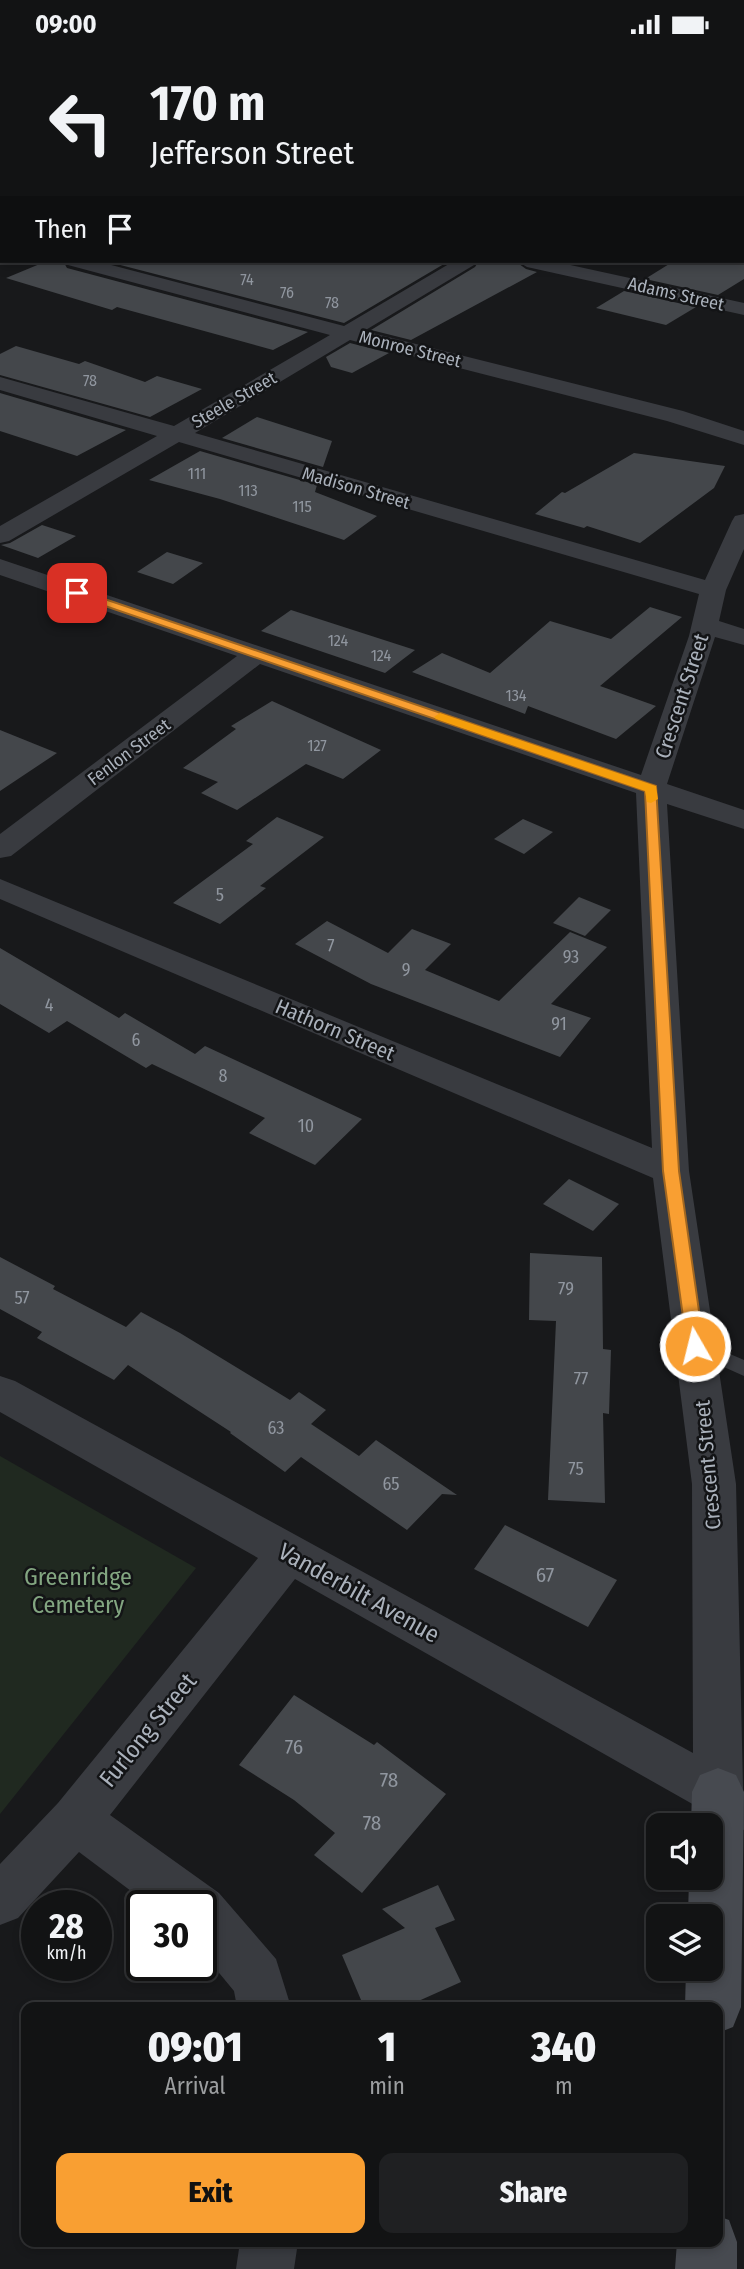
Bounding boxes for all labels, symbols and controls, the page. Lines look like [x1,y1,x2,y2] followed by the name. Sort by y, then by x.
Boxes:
[35,9,97,40] text: 09:00
[150,74,266,133] text: 170 m
[35,77,126,168] icon: left
[150,134,354,172] text: Jefferson Street
[101,210,139,248] icon: arrive
[35,214,87,245] text: Then
[240,270,254,289] house number: 74
[626,272,726,316] street label: Adams Street
[280,283,294,302] house number: 76
[325,293,339,312] house number: 78
[357,326,463,372] street label: Monroe Street
[188,367,280,433] street label: Steele Street
[83,371,97,390] house number: 78
[300,462,412,514] street label: Madison Street
[188,464,206,483] house number: 111
[238,481,258,500] house number: 113
[292,497,312,516] house number: 115
[47,563,107,623] pin
[58,574,96,612] icon: arrive
[650,630,714,762] street label: Crescent Street
[328,631,349,650] house number: 124
[371,646,392,665] house number: 124
[505,686,527,705] house number: 134
[83,714,175,790] street label: Fenlon Street
[307,736,327,755] house number: 127
[216,884,224,906] house number: 5
[327,935,335,957] house number: 7
[563,946,579,968] house number: 93
[402,959,410,981] house number: 9
[271,993,399,1067] street label: Hathorn Street
[45,994,54,1016] house number: 4
[551,1013,567,1035] house number: 91
[132,1029,141,1051] house number: 6
[219,1065,228,1087] house number: 8
[298,1115,314,1137] house number: 10
[558,1278,574,1300] house number: 79
[14,1287,30,1309] house number: 57
[658,1309,732,1383] position arrow
[574,1368,588,1390] house number: 77
[689,1399,727,1531] street label: Crescent Street
[268,1417,284,1439] house number: 63
[568,1458,584,1480] house number: 75
[382,1473,400,1495] house number: 65
[274,1537,444,1649] street label: Vanderbilt Avenue
[536,1562,554,1588] house number: 67
[24,1563,132,1619] park label: Greenridge Cemetery
[94,1667,202,1792] street label: Furlong Street
[285,1734,303,1760] house number: 76
[380,1767,398,1793] house number: 78
[363,1810,381,1836] house number: 78
[646,1813,723,1981] map controls
[646,1813,723,1890] button: sound
[126,1890,217,1981] speed limit sign: 30
[646,1904,723,1981] button: layers
[49,1905,84,1947] text: 28
[46,1942,87,1964] text: km/h
[147,2022,243,2072] text: 09:01
[378,2022,396,2072] text: 1
[531,2022,597,2072] text: 340
[165,2072,226,2100] text: Arrival
[369,2072,405,2100] text: min
[555,2072,573,2100] text: m
[56,2153,365,2233] button: Exit
[379,2153,688,2233] button: Share

